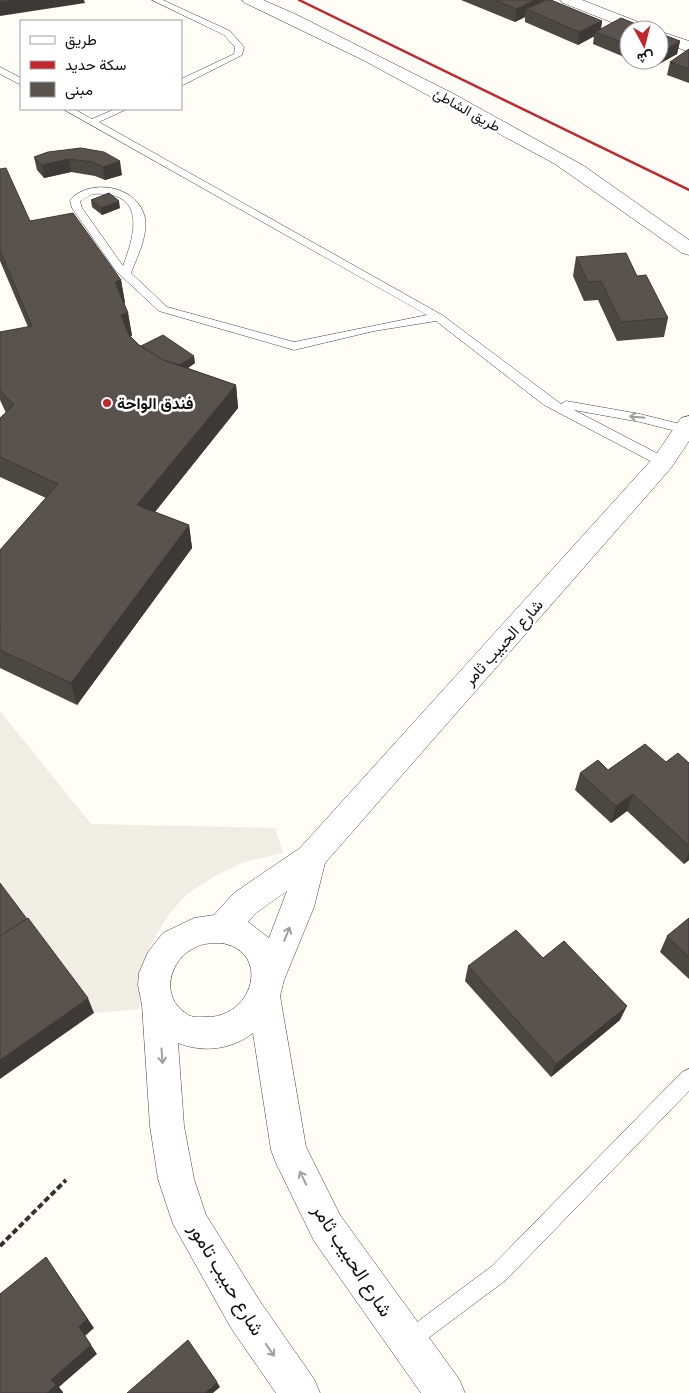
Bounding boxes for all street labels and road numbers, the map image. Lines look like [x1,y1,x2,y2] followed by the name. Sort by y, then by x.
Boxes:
[430,84,504,136] street label: طريق الشاطئ
[458,595,548,691] street label: شارع الحبيب ثامر
[306,1198,398,1321] street label: شارع الحبيب ثامر
[183,1217,270,1340] street label: شارع حبيب تامور

